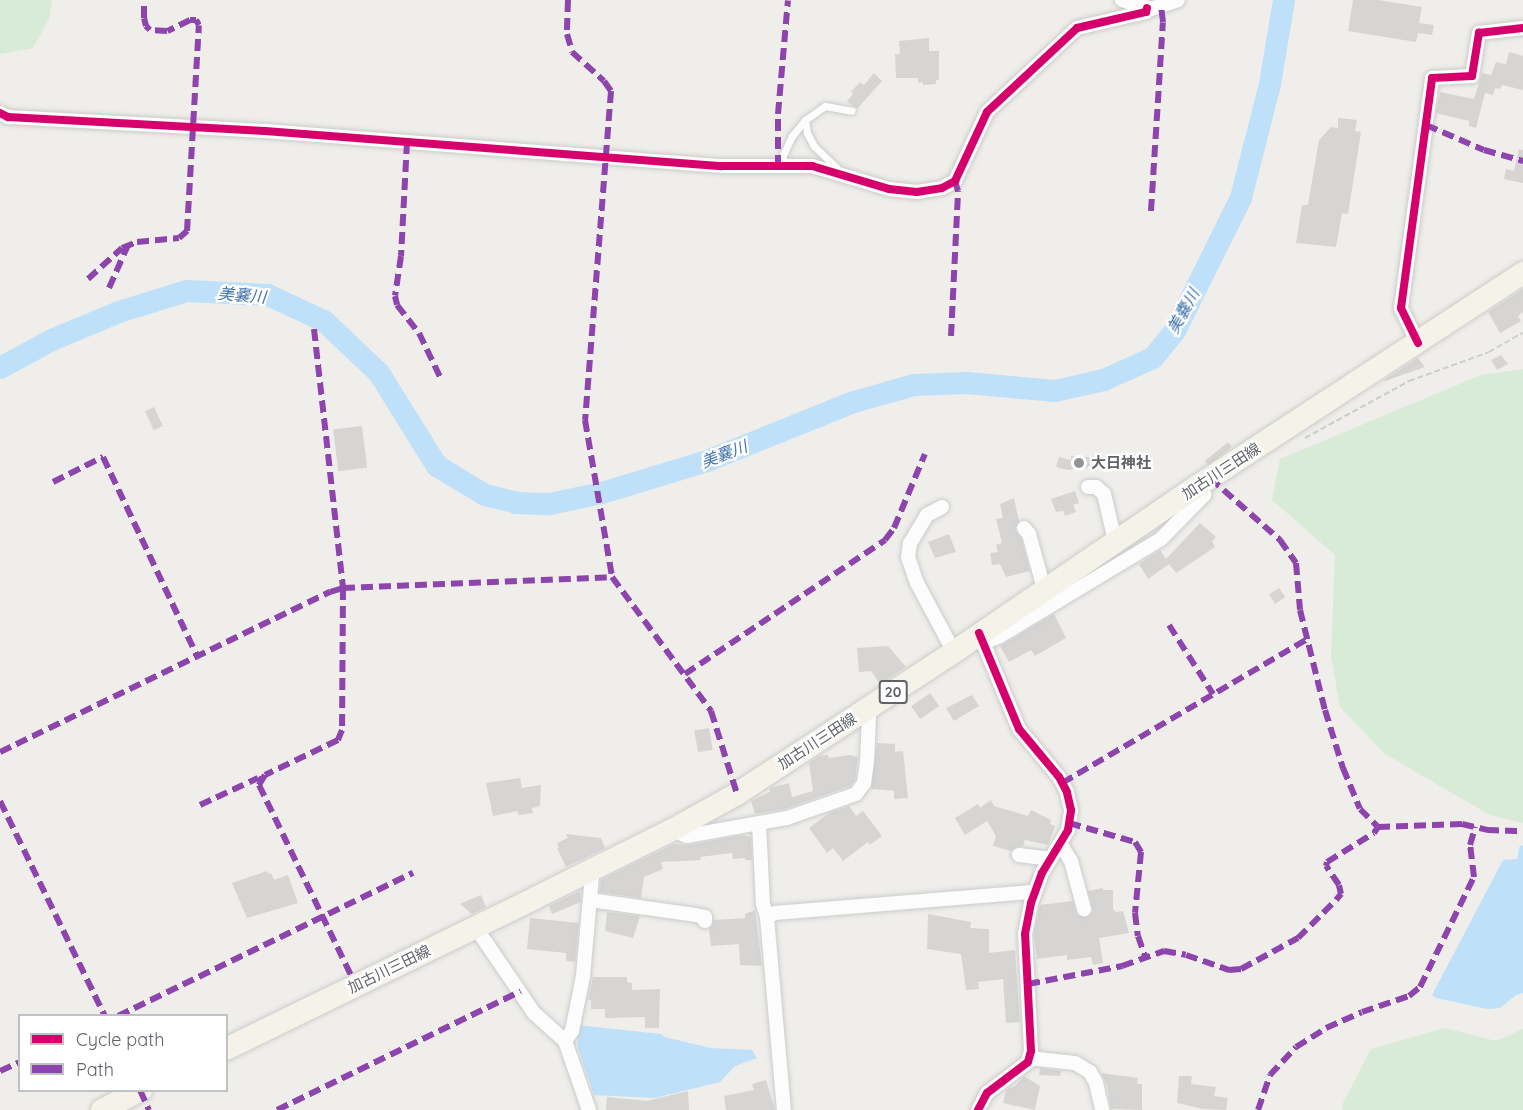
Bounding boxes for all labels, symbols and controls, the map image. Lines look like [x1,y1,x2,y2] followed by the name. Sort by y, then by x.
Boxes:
[217,283,267,307] water label: 美嚢川
[1163,285,1203,337] water label: 美嚢川
[698,436,750,472] water label: 美嚢川
[1178,439,1264,503] street label: 加古川三田線
[1091,454,1151,472] place label: 大日神社
[1072,456,1086,470] marker: 大日神社
[878,681,908,703] road number: 20
[774,709,860,773] street label: 加古川三田線
[345,941,433,997] street label: 加古川三田線
[18,1014,228,1092] legend
[76,1028,164,1051] text: Cycle path
[76,1058,114,1081] text: Path

